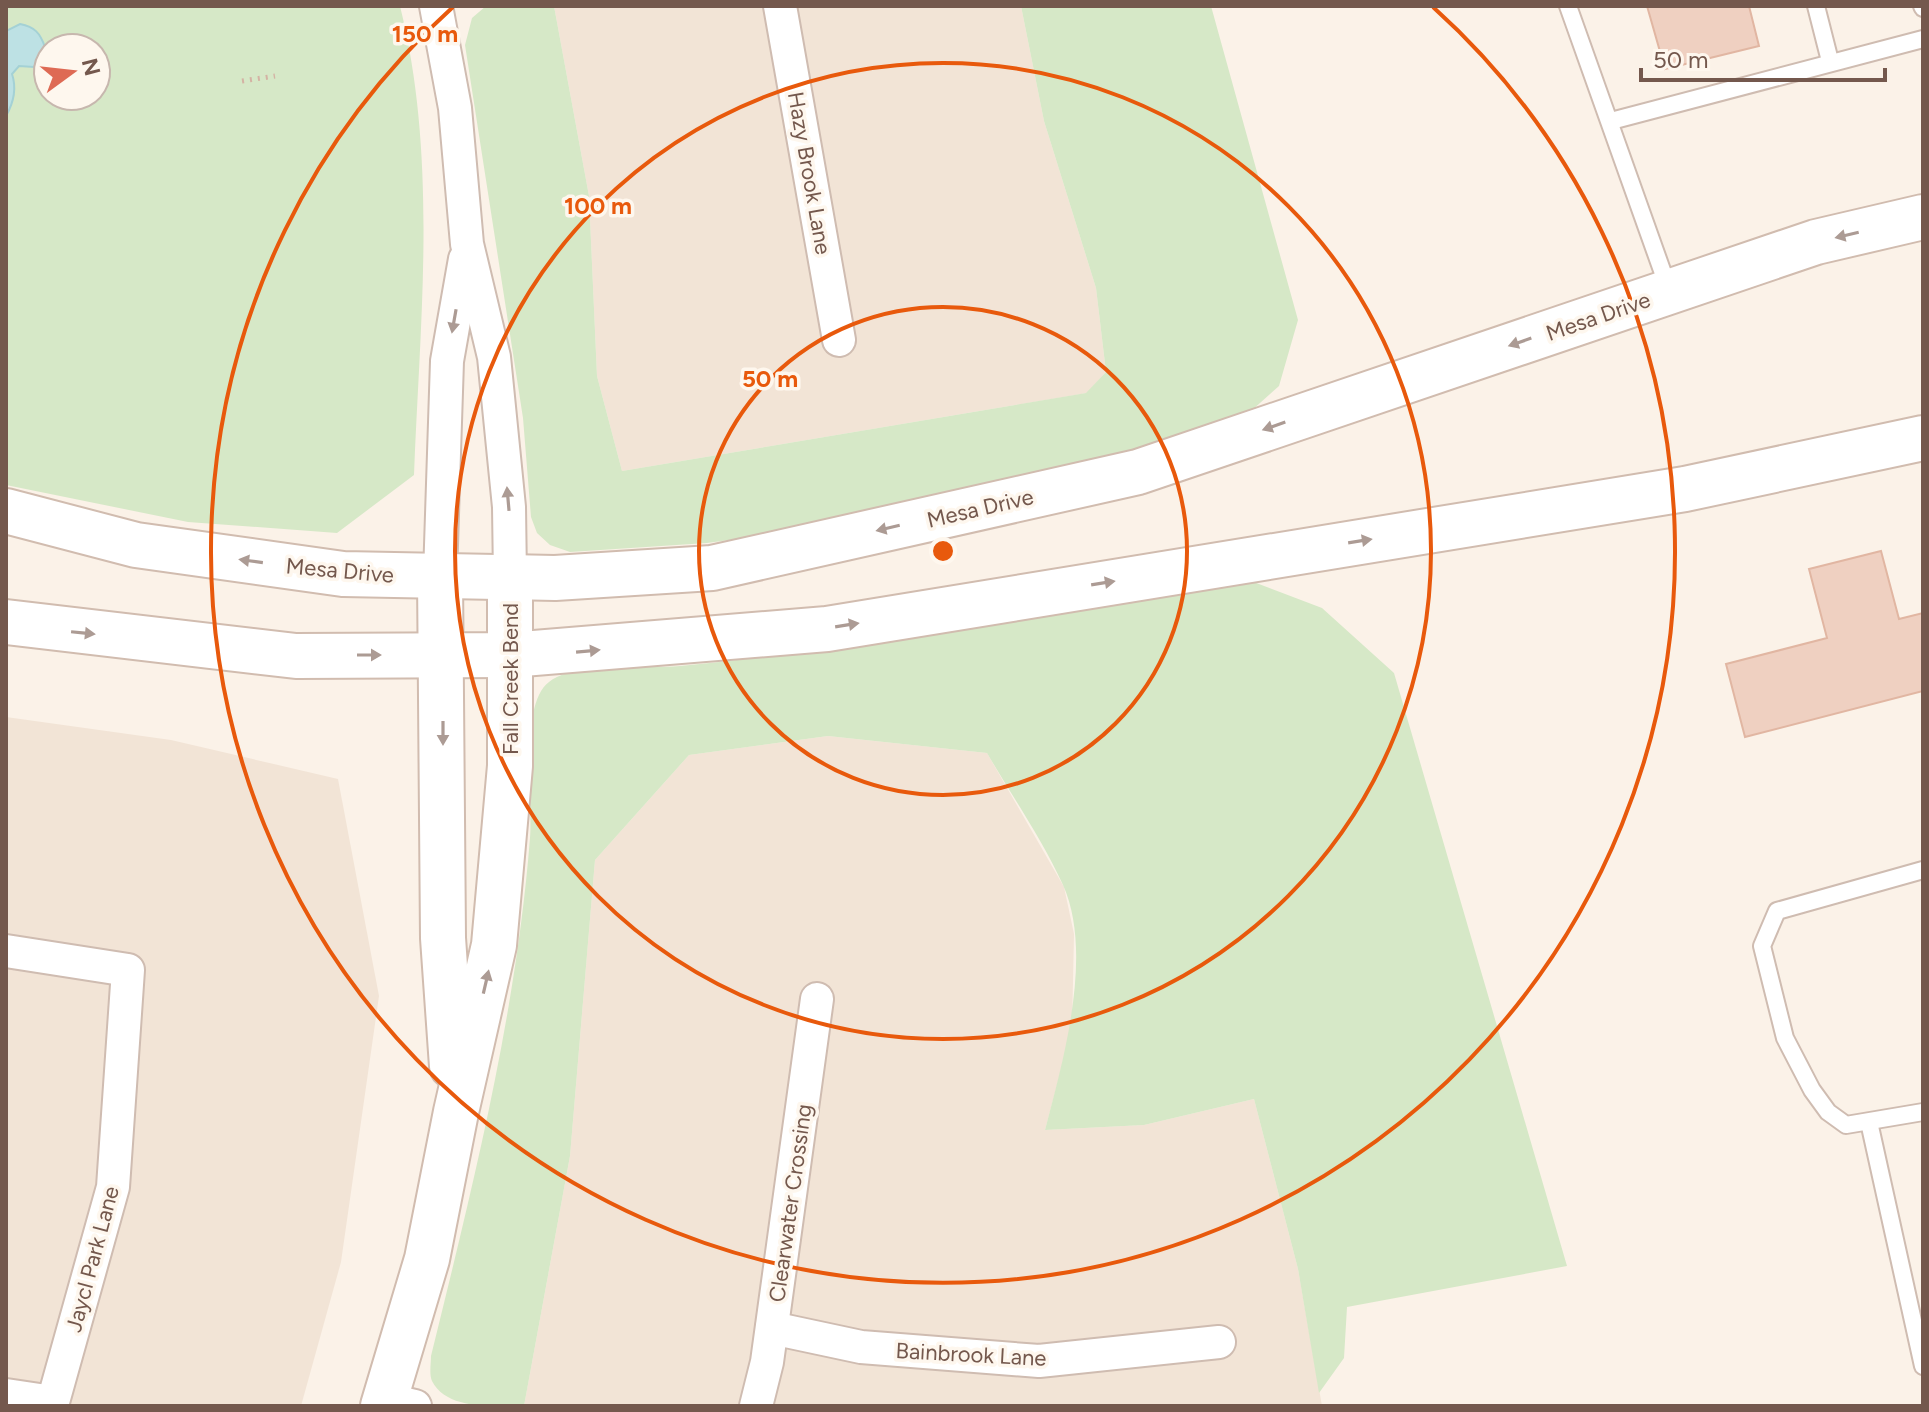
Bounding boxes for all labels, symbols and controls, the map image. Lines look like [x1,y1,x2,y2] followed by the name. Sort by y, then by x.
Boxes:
[392,19,458,48] text: 150 m
[32,32,112,112] north arrow
[1641,32,1885,82] scale bar
[1653,45,1709,74] text: 50 m
[76,55,106,79] text: N
[782,89,837,257] street label: Hazy Brook Lane
[564,191,632,220] text: 100 m
[1835,229,1860,242] one-way arrow
[1543,286,1654,347] street label: Mesa Drive
[447,309,460,334] one-way arrow
[1508,337,1532,349] one-way arrow
[742,364,798,393] text: 50 m
[1262,420,1286,432] one-way arrow
[924,483,1036,534] street label: Mesa Drive
[501,486,514,511] one-way arrow
[876,522,901,535] one-way arrow
[1348,534,1373,547] one-way arrow
[929,537,957,565] centre of rings
[285,552,395,589] street label: Mesa Drive
[238,554,263,567] one-way arrow
[1091,576,1116,588] one-way arrow
[497,603,524,755] street label: Fall Creek Bend
[835,619,860,631] one-way arrow
[71,627,96,640] one-way arrow
[576,644,601,657] one-way arrow
[357,649,382,662] one-way arrow
[437,721,449,746] one-way arrow
[480,969,493,994] one-way arrow
[763,1102,818,1304] street label: Clearwater Crossing
[60,1183,125,1335] street label: Jaycl Park Lane
[895,1337,1047,1372] street label: Bainbrook Lane

